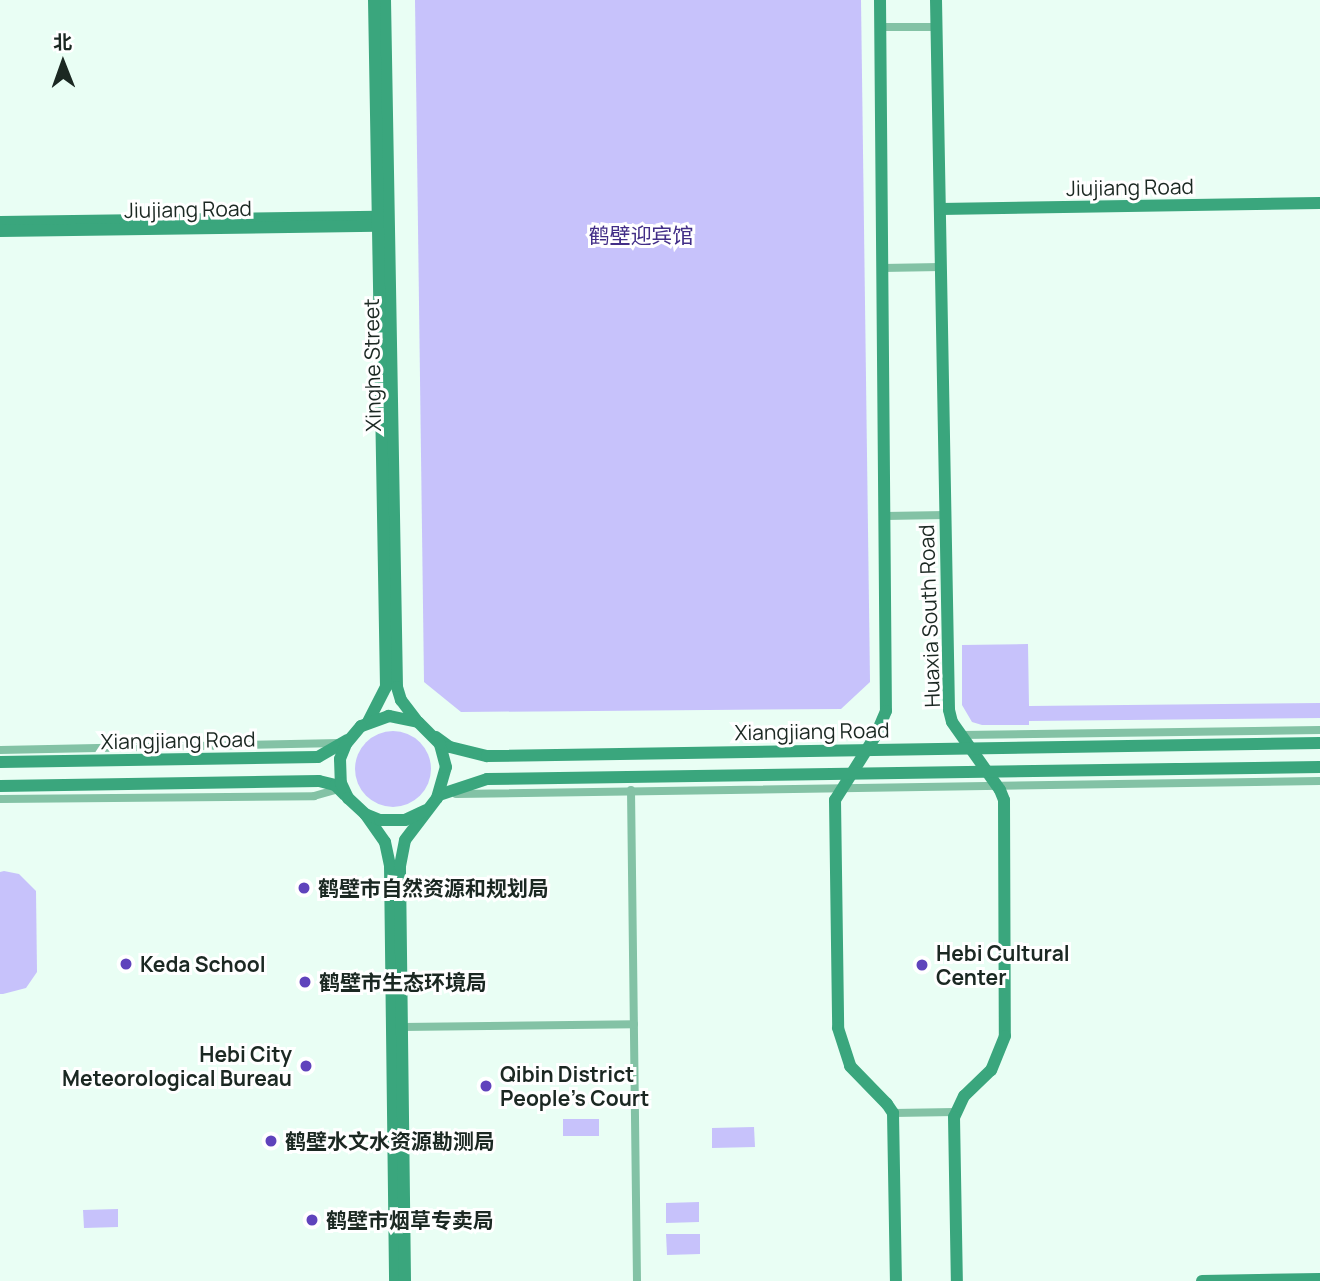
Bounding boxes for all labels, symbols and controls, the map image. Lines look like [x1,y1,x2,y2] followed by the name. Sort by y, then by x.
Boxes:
[28,28,98,98] north arrow
[53,29,72,55] text: 北
[1066,173,1194,201] street label: Jiujiang Road
[124,195,252,223] street label: Jiujiang Road
[589,222,693,248] park label: 鹤壁迎宾馆
[358,298,386,432] street label: Xinghe Street
[913,524,945,708] street label: Huaxia South Road
[734,717,890,745] street label: Xiangjiang Road
[100,726,256,754] street label: Xiangjiang Road
[318,875,549,901] place label: 鹤壁市自然资源和规划局
[296,880,312,896] marker: 鹤壁市自然资源和规划局
[936,940,1070,990] place label: Hebi Cultural Center
[140,951,266,977] place label: Keda School
[118,956,134,972] marker: Keda School
[914,957,930,973] marker: Hebi Cultural Center
[319,969,487,995] place label: 鹤壁市生态环境局
[297,974,313,990] marker: 鹤壁市生态环境局
[62,1041,292,1091] place label: Hebi City Meteorological Bureau
[298,1058,314,1074] marker: Hebi City Meteorological Bureau
[500,1061,649,1111] place label: Qibin District People's Court
[478,1078,494,1094] marker: Qibin District People's Court
[285,1128,495,1154] place label: 鹤壁水文水资源勘测局
[263,1133,279,1149] marker: 鹤壁水文水资源勘测局
[326,1207,494,1233] place label: 鹤壁市烟草专卖局
[304,1212,320,1228] marker: 鹤壁市烟草专卖局

